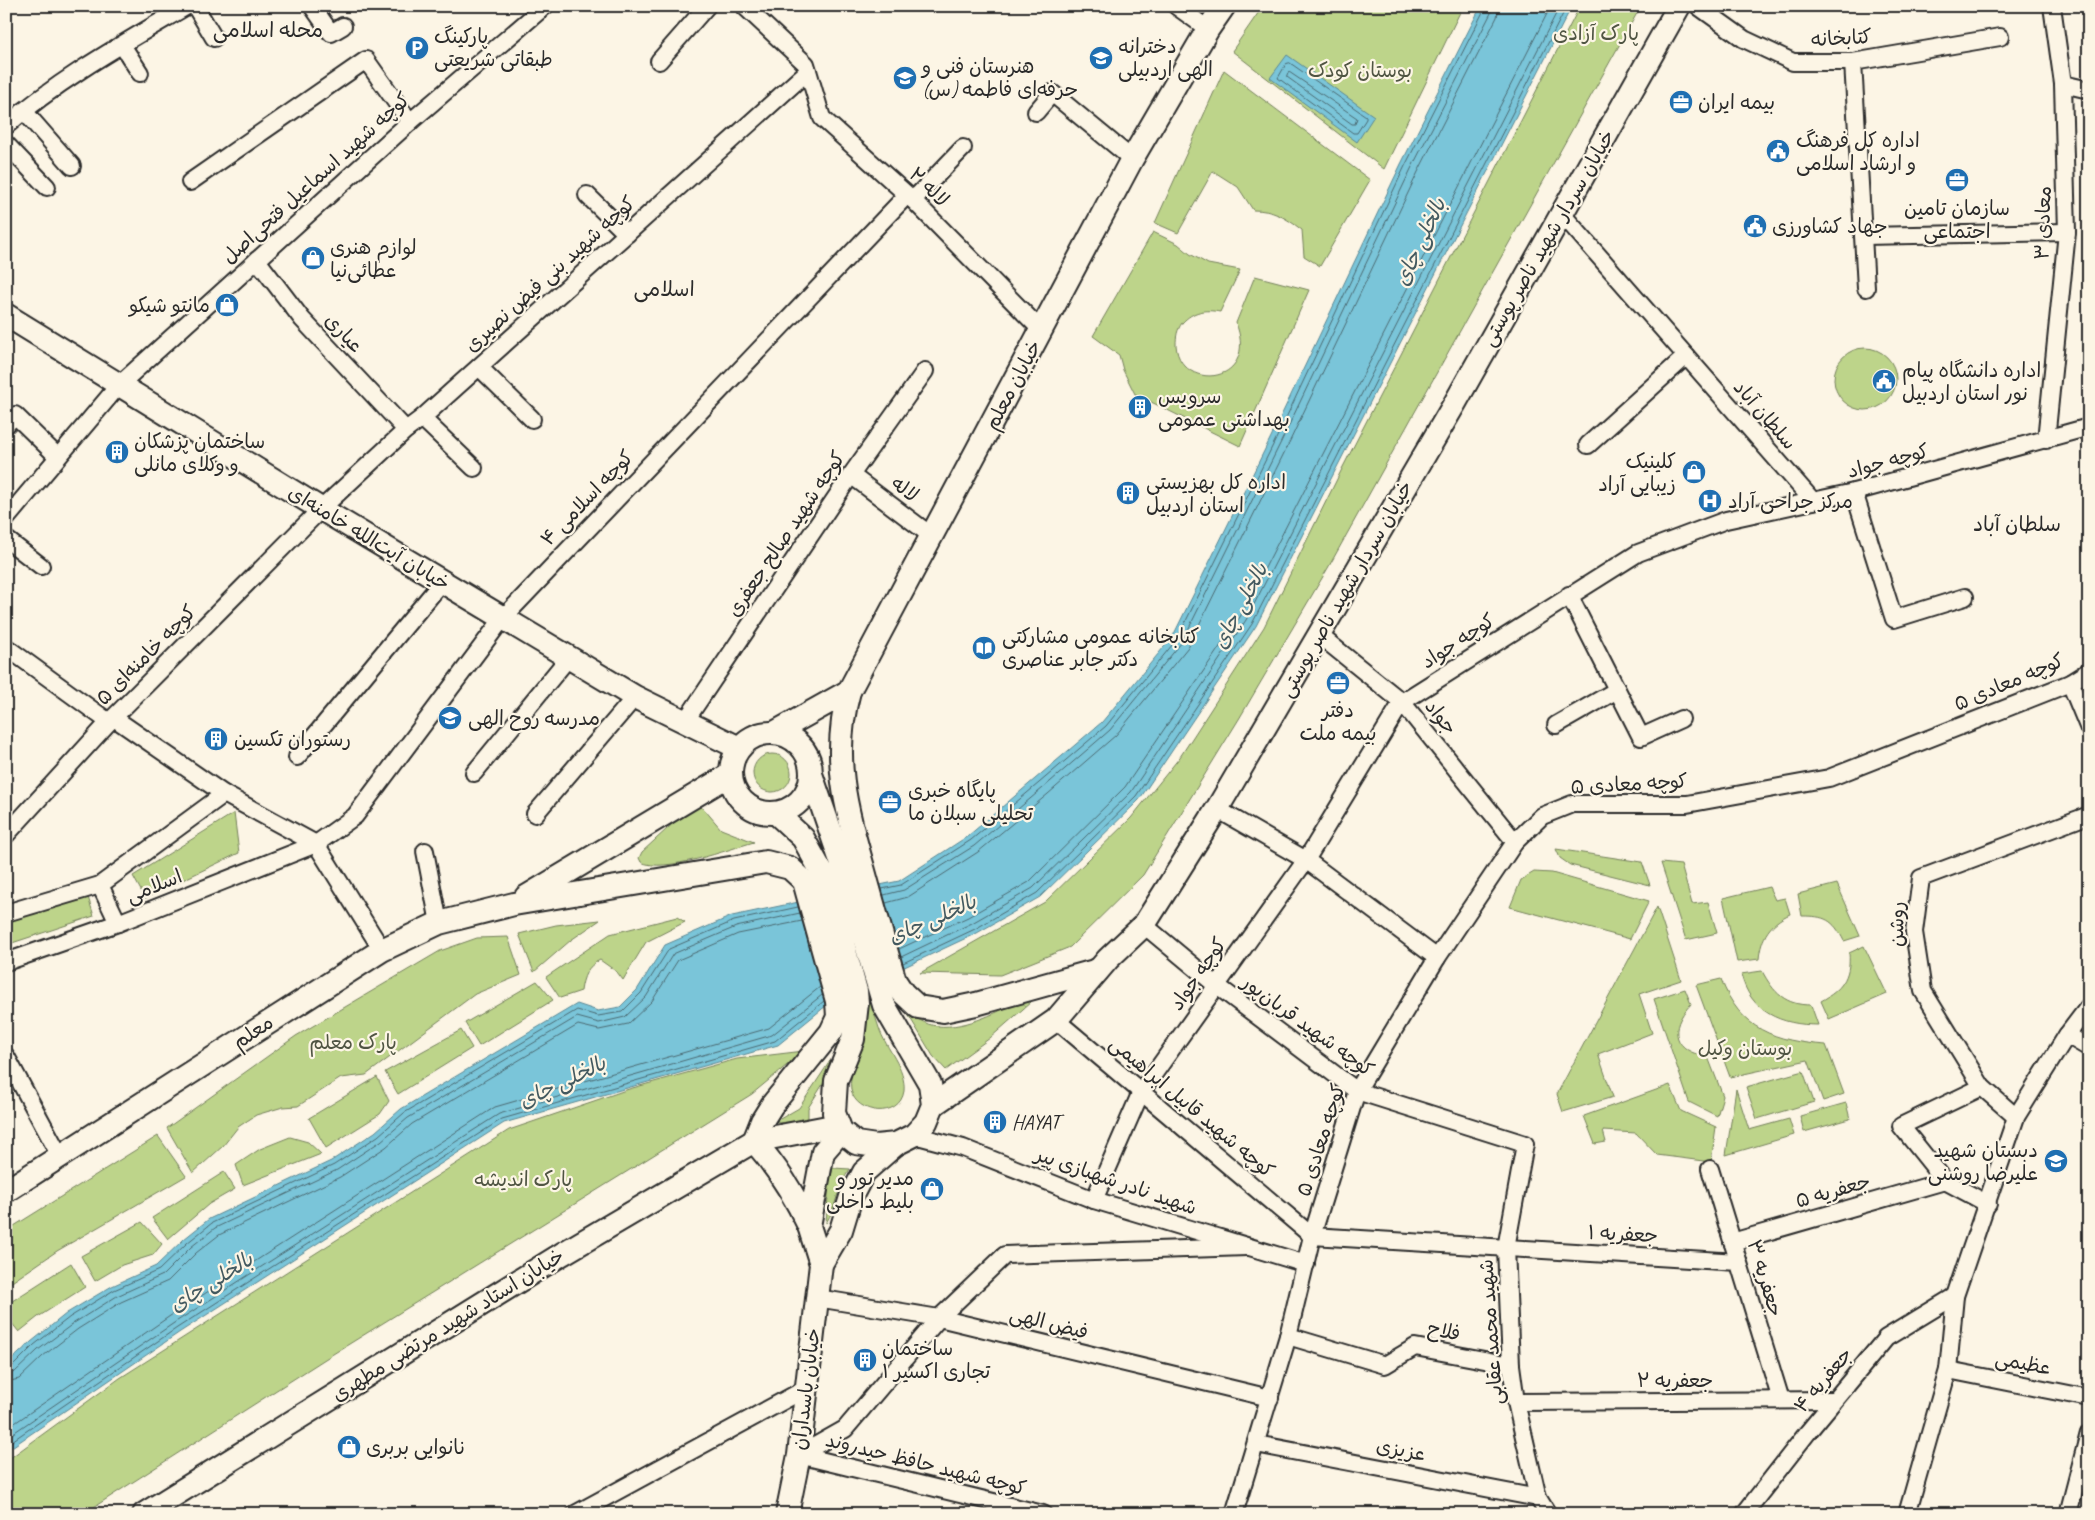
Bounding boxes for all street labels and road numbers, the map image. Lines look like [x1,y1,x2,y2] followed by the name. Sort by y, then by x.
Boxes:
[1810,24,1872,52] street label: کتابخانه
[217,87,415,269] street label: کوچه شهید اسماعیل فتحی‌اصل
[1476,125,1620,351] street label: خیابان سردار شهید ناصر پوستی
[904,162,954,212] street label: لاله ۲
[2029,185,2057,261] street label: معادی ۳
[459,191,641,357] street label: کوچه شهید بنی فیض نصیری
[319,308,369,358] street label: عیاری
[979,336,1049,435] street label: خیابان معلم
[1728,375,1802,455] street label: سلطان آباد
[1844,438,1932,484] street label: کوچه جواد
[535,445,639,551] street label: کوچه اسلامی ۴
[721,446,852,622] street label: کوچه شهید صالح جعفری
[886,471,924,507] street label: لاله
[1274,476,1418,702] street label: خیابان سردار شهید ناصر پوستی
[284,480,454,596] street label: خیابان آیت‌الله خامنه‌ای
[91,600,201,710] street label: کوچه خامنه‌ای ۵
[1416,608,1500,674] street label: کوچه جواد
[1950,648,2068,716] street label: کوچه معادی ۵
[1419,694,1463,740] street label: جواد
[1570,768,1688,800] street label: کوچه معادی ۵
[122,863,186,909] street label: اسلامی
[1884,901,1910,947] street label: روشن
[1164,933,1232,1015] street label: کوچه جواد
[1235,968,1379,1082] street label: کوچه شهید قربان‌پور
[228,1010,279,1056] street label: معلم
[1104,1031,1280,1183] street label: کوچه شهید قابیل ابراهیمی
[1291,1080,1351,1200] street label: کوچه معادی ۵
[1030,1141,1200,1220] street label: شهید نادر شهبازی پیر
[1793,1168,1873,1214] street label: جعفریه ۵
[1587,1220,1659,1248] street label: جعفریه ۱
[1741,1236,1789,1320] street label: جعفریه ۳
[327,1243,569,1407] street label: خیابان استاد شهید مرتضی مطهری
[1473,1258,1509,1406] street label: شهید محمد عقابی
[1007,1301,1091,1345] street label: فیض الهی
[1425,1316,1463,1347] street label: فلاح
[786,1327,826,1451] street label: خیابان پاسداران
[1788,1342,1858,1418] street label: جعفریه ۴
[1993,1345,2053,1381] street label: عظیمی
[1637,1368,1713,1393] street label: جعفریه ۲
[823,1427,1029,1501] street label: کوچه شهید حافظ حیدروند
[1374,1433,1428,1467] street label: عزیزی

